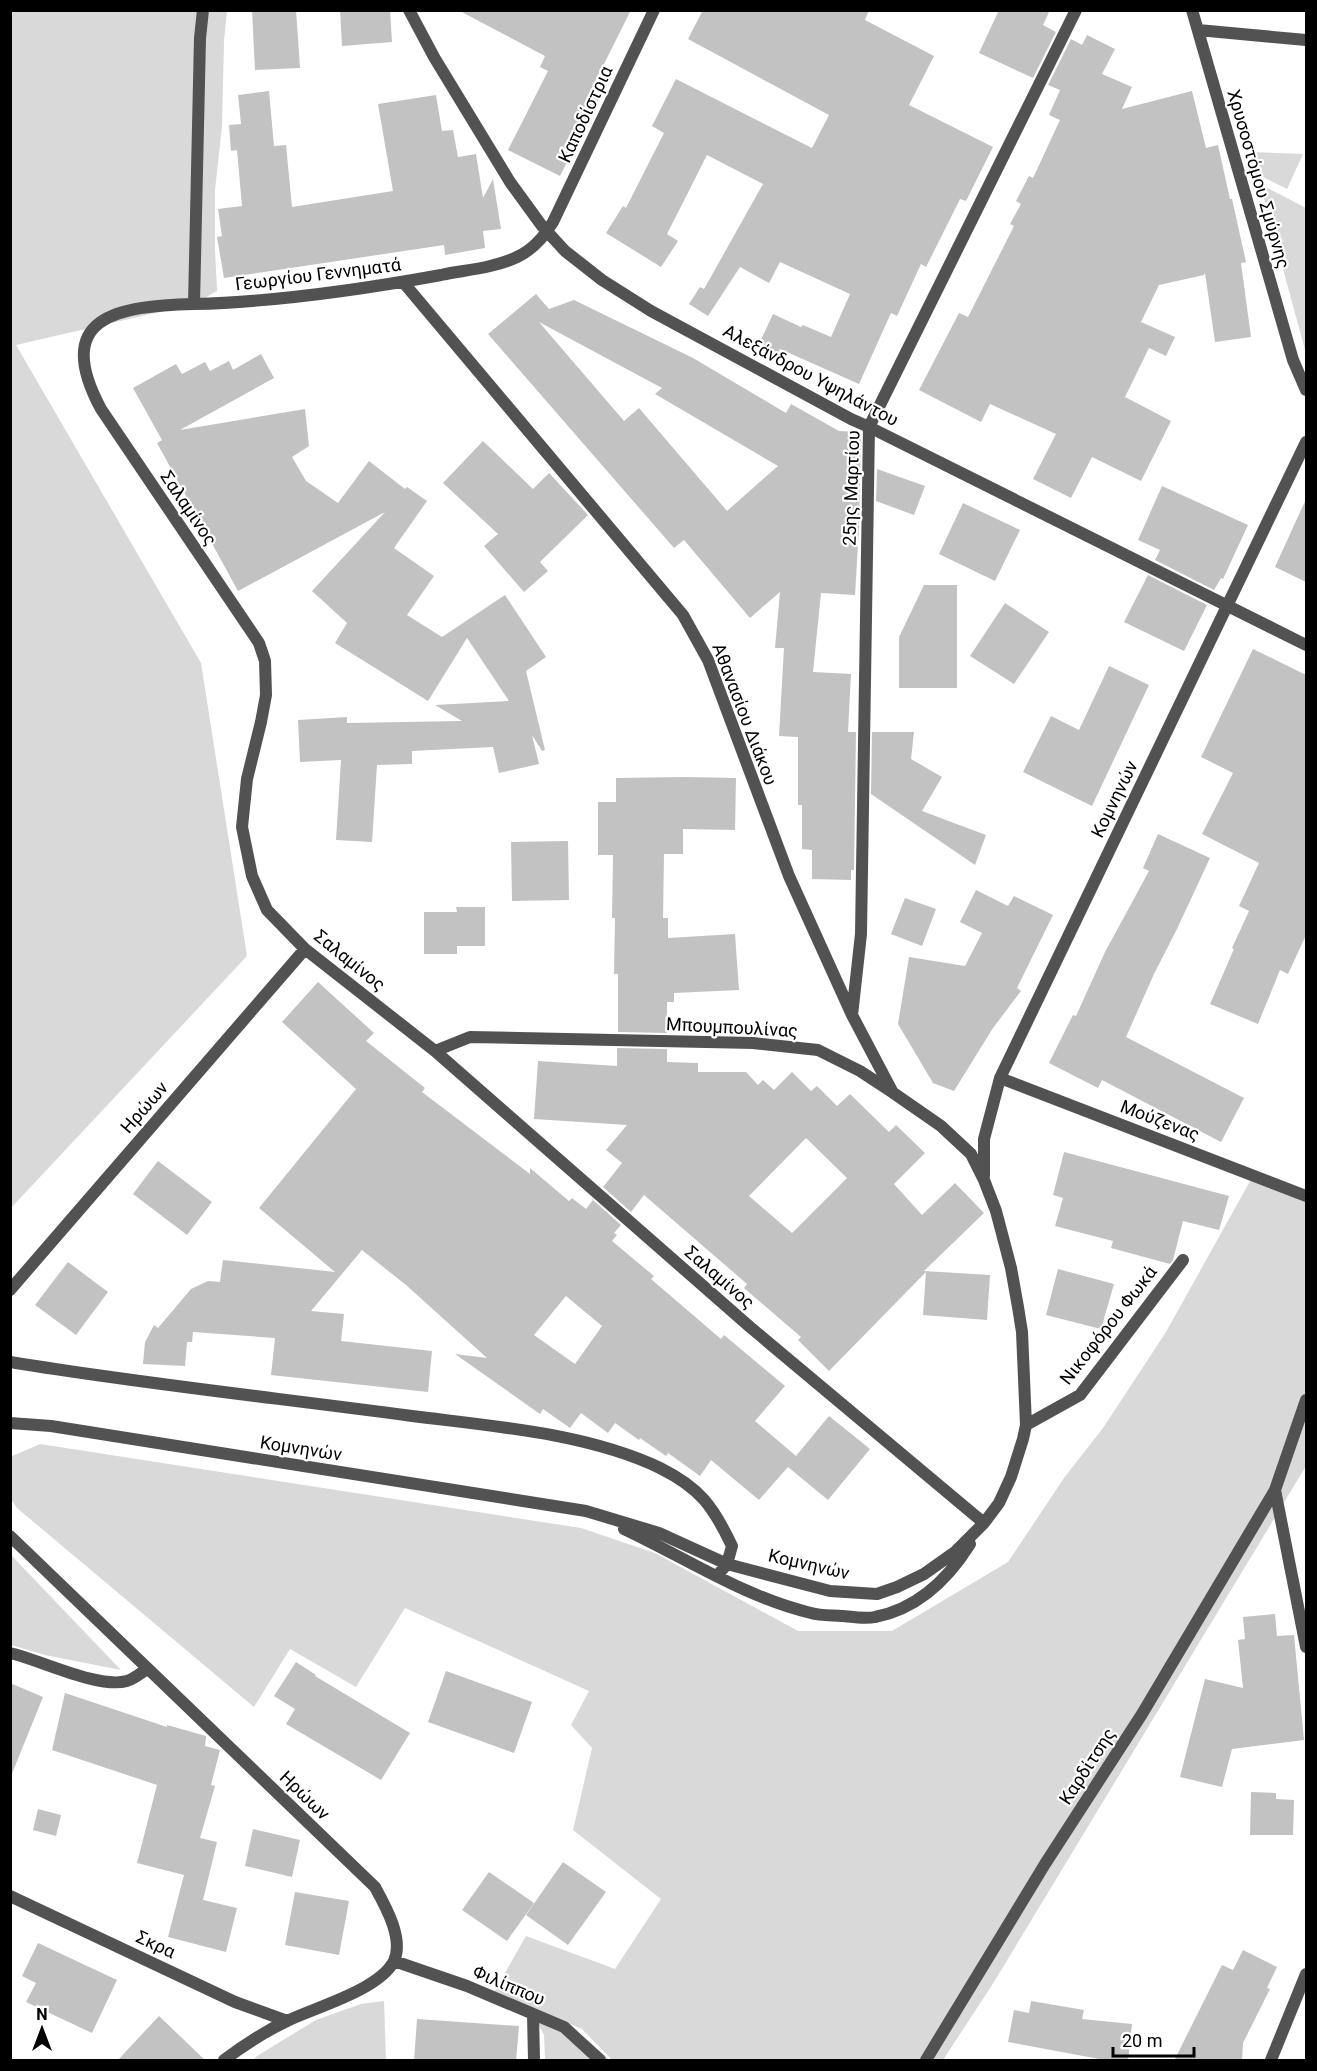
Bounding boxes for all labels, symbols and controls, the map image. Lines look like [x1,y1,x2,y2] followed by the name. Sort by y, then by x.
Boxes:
[553,62,617,166] street label: Καποδίστρια
[1223,87,1295,271] street label: Χρυσοστόμου Σμύρνης
[234,253,403,295] street label: Γεωργίου Γεννηματά
[720,320,902,430] street label: Αλεξάνδρου Υψηλάντου
[838,430,864,546] street label: 25ης Μαρτίου
[156,467,222,549] street label: Σαλαμίνος
[708,640,782,788] street label: Αθανασίου Διάκου
[1086,757,1142,841] street label: Κομνηνών
[310,925,390,995] street label: Σαλαμίνος
[666,1013,798,1041] street label: Μπουμπουλίνας
[116,1077,172,1137] street label: Ηρώων
[1117,1095,1203,1145] street label: Μούζενας
[681,1241,759,1313] street label: Σαλαμίνος
[1055,1261,1161,1388] street label: Νικοφόρου Φωκά
[259,1431,344,1465] street label: Κομνηνών
[766,1544,852,1584] street label: Κομνηνών
[1055,1724,1119,1808] street label: Καρδίτσης
[276,1766,335,1824] street label: Ηρώων
[133,1926,180,1962] street label: Σκρα
[470,1960,548,2010] street label: Φιλίππου
[12,1999,72,2059] north arrow
[36,2005,48,2024] text: N
[1113,2020,1194,2058] scale bar
[1122,2030,1162,2051] text: 20 m

